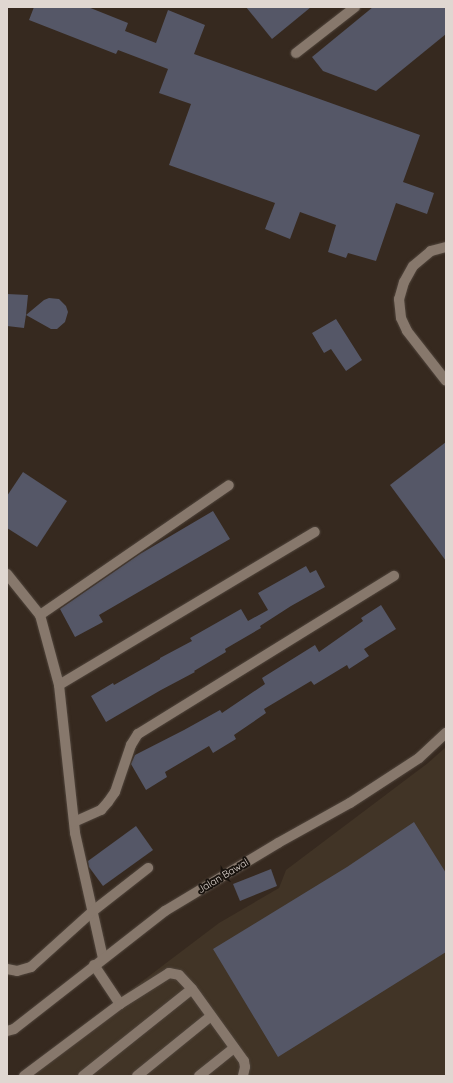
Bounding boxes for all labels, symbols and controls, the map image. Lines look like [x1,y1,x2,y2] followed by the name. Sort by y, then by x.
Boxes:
[195,856,251,896] street label: Jalan Bawal

